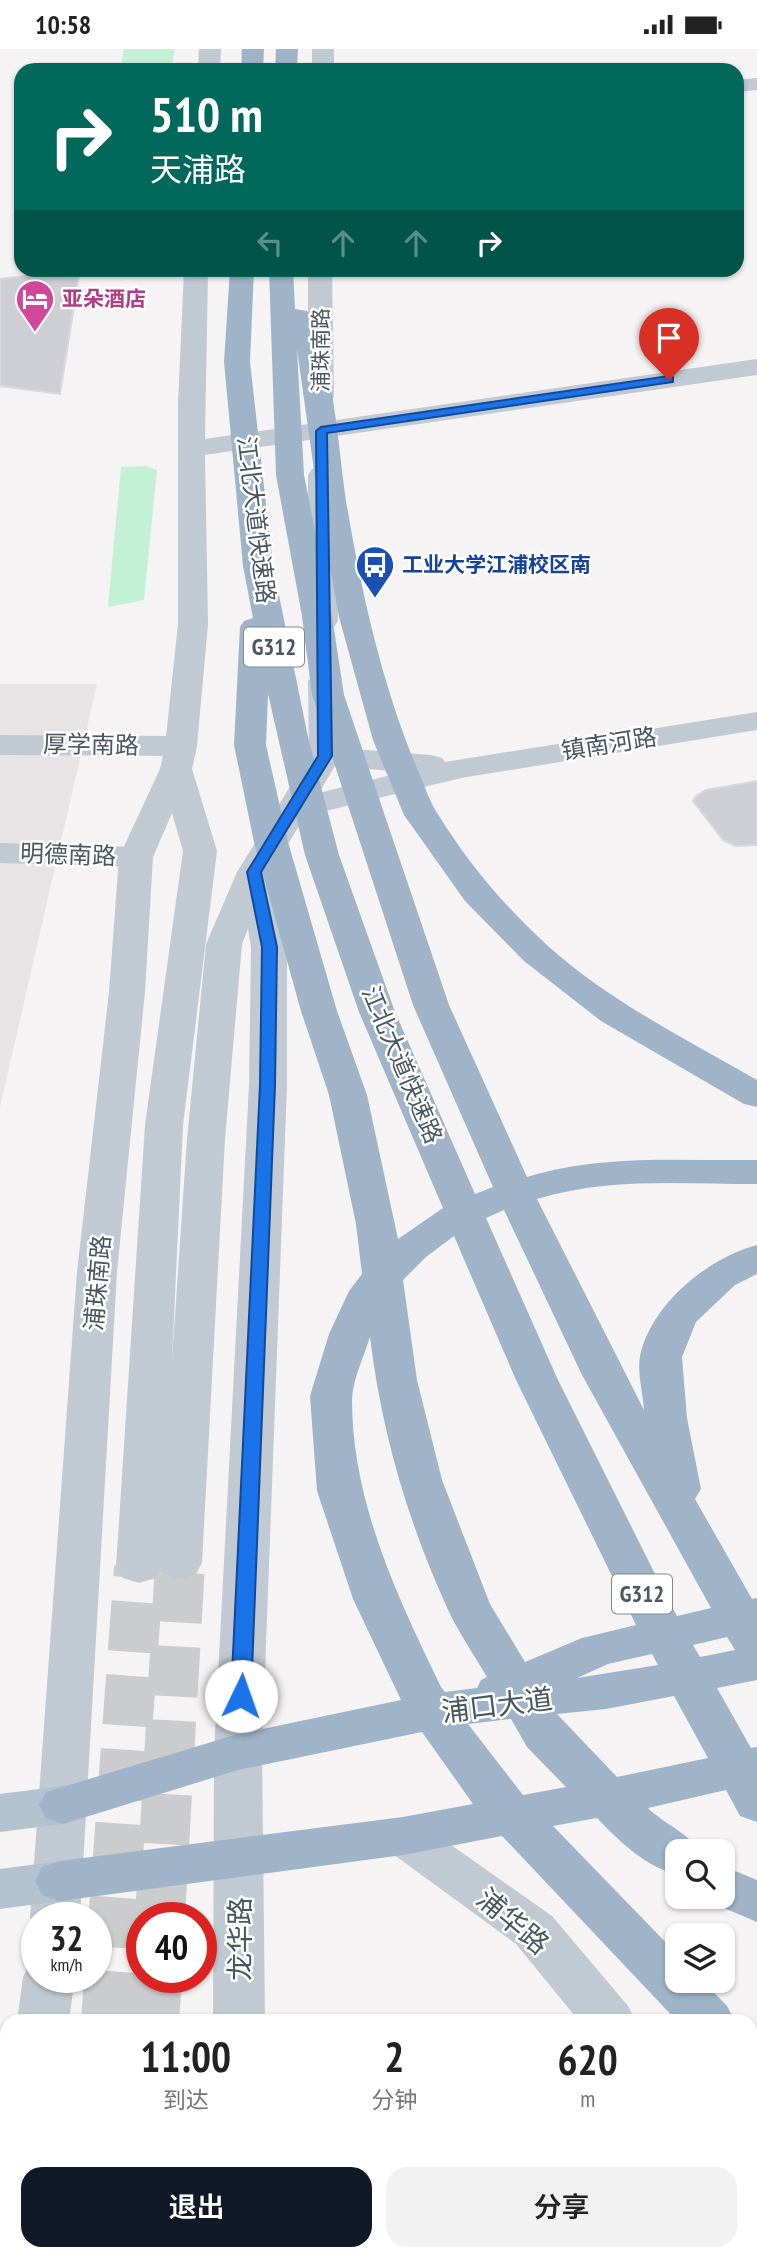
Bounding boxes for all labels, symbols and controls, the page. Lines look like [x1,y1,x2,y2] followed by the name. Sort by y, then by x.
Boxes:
[35,8,91,41] text: 10:58
[150,82,263,146] text: 510 m
[35,91,126,182] icon: right
[150,148,246,190] text: 天浦路
[251,224,289,262] icon: left
[324,224,362,262] icon: ahead
[397,224,435,262] icon: ahead
[470,224,508,262] icon: right
[14,278,56,333] hotel icon: 亚朵酒店
[62,285,146,312] place label: 亚朵酒店
[307,308,334,392] street label: 浦珠南路
[639,308,699,380] pin
[650,319,688,357] icon: arrive
[231,435,282,605] street label: 江北大道快速路
[354,544,396,599] bus stop icon: 工业大学江浦校区南
[402,551,591,578] place label: 工业大学江浦校区南
[244,627,304,667] road number: G312
[559,721,659,766] street label: 镇南河路
[43,728,139,761] street label: 厚学南路
[20,837,117,872] street label: 明德南路
[355,981,450,1148] street label: 江北大道快速路
[78,1234,117,1332] street label: 浦珠南路
[612,1575,672,1613] road number: G312
[204,1659,278,1733] position arrow
[439,1679,555,1730] street label: 浦口大道
[665,1839,735,1993] map controls
[665,1839,735,1909] button: search
[469,1879,557,1962] street label: 浦华路
[221,1897,258,1981] street label: 龙华路
[126,1902,217,1993] speed limit sign: 40
[50,1915,83,1961] text: 32
[665,1923,735,1993] button: layers
[51,1953,82,1976] text: km/h
[140,2029,231,2084] text: 11:00
[384,2029,404,2084] text: 2
[558,2032,618,2087] text: 620
[580,2084,595,2113] text: m
[163,2085,209,2114] text: 到达
[371,2085,417,2114] text: 分钟
[21,2167,372,2247] button: 退出
[386,2167,737,2247] button: 分享

